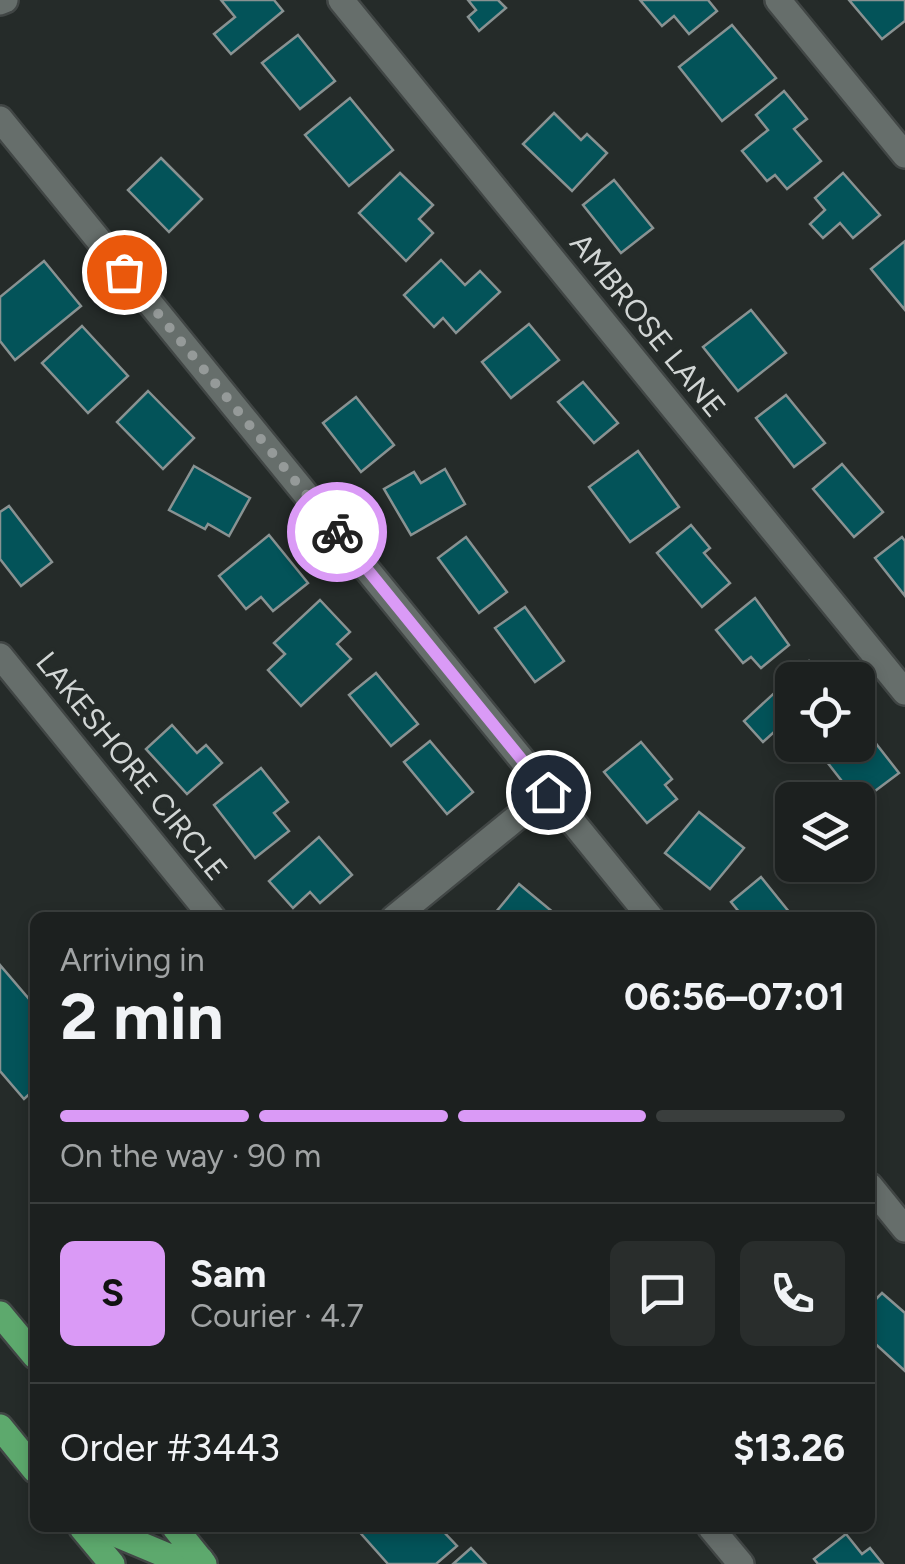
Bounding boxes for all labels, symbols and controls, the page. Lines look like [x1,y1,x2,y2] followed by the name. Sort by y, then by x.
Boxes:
[562,225,734,425] street label: AMBROSE LANE
[82,230,167,315] pin
[97,245,152,300] icon: bag
[287,482,387,582] courier
[310,505,365,560] icon: bike
[28,644,236,888] street label: LAKESHORE CIRCLE
[775,662,875,882] map controls
[775,662,875,762] button: locate
[506,750,591,835] pin
[521,765,576,820] icon: home
[775,782,875,882] button: layers
[60,941,205,979] text: Arriving in
[624,974,845,1020] text: 06:56–07:01
[60,977,224,1055] text: 2 min
[60,1137,321,1175] text: On the way · 90 m
[610,1241,715,1346] button: chat
[740,1241,845,1346] button: phone
[190,1251,266,1297] text: Sam
[101,1270,124,1316] text: S
[190,1297,364,1335] text: Courier · 4.7
[60,1425,280,1471] text: Order #3443
[733,1425,845,1471] text: $13.26

